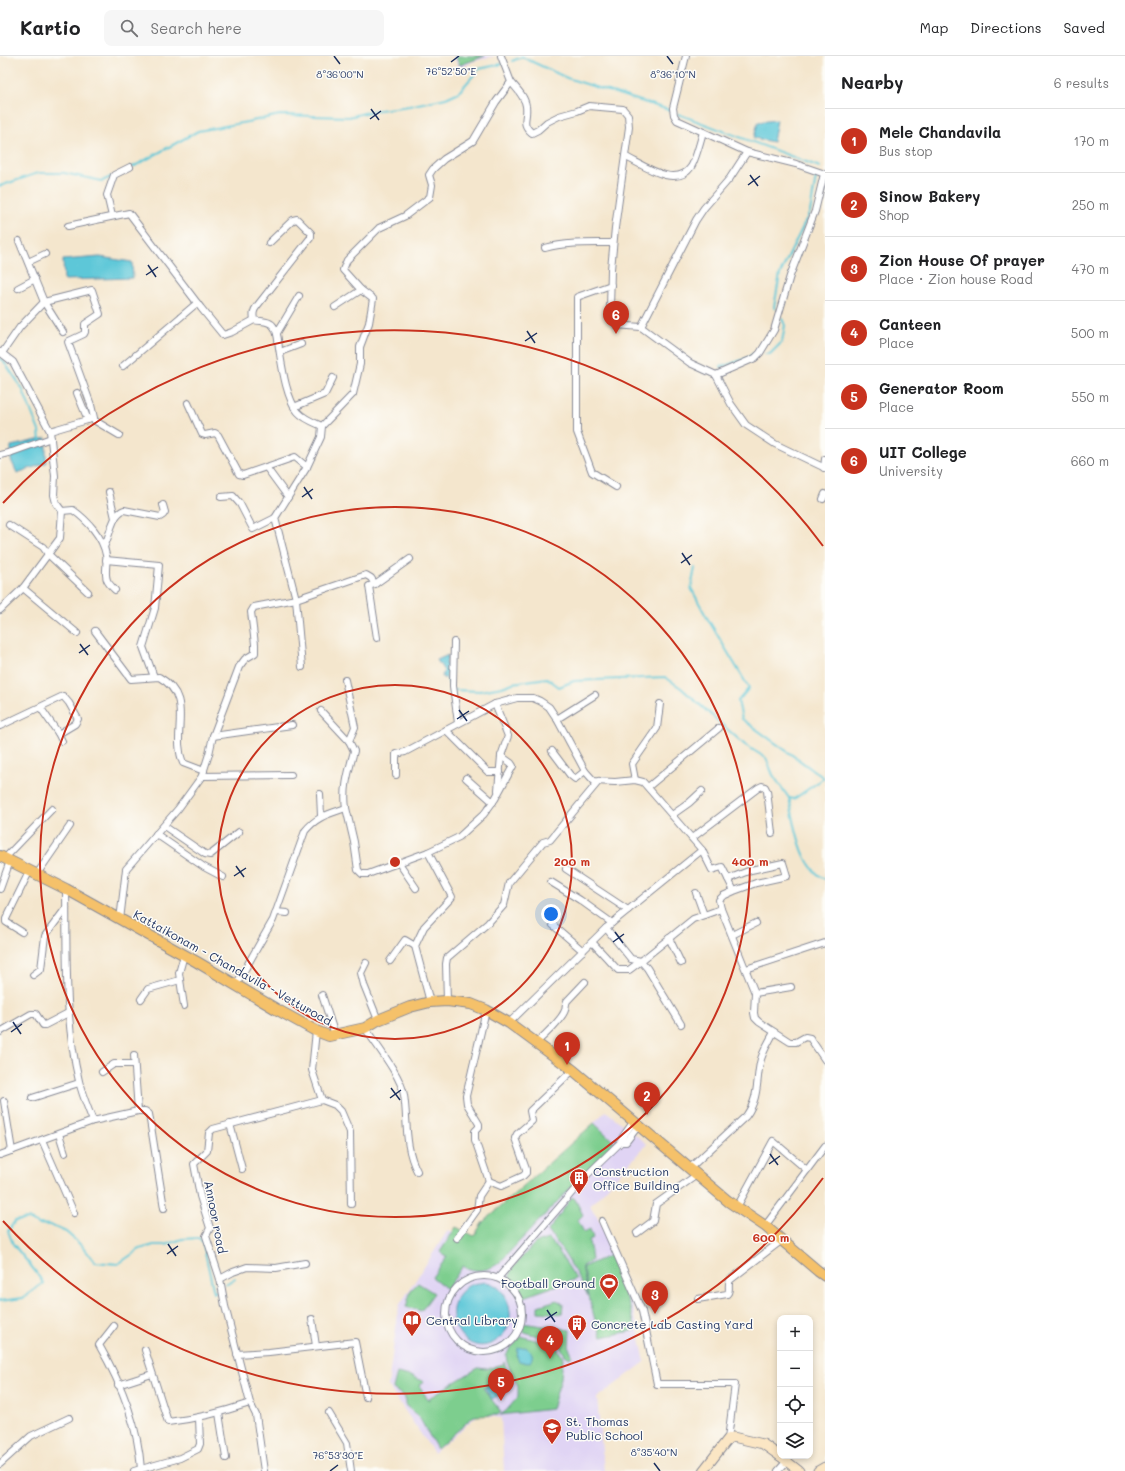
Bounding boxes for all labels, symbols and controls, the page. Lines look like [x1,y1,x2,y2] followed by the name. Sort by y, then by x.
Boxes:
[104,10,384,46] search box
[20,15,80,40] text: Kartio
[118,17,140,39] icon: search
[150,18,242,38] text: Search here
[920,18,948,37] text: Map
[970,18,1041,37] text: Directions
[1063,18,1105,37] text: Saved
[426,64,476,78] text: 76°52'50"E
[316,67,364,81] text: 8°36'00"N
[650,67,696,81] text: 8°36'10"N
[841,71,903,93] text: Nearby
[1054,74,1109,91] text: 6 results
[879,122,1001,142] text: Mele Chandavila
[851,132,857,149] text: 1
[1073,132,1109,149] text: 170 m
[879,142,932,159] text: Bus stop
[879,186,980,206] text: Sinow Bakery
[850,196,858,213] text: 2
[1072,196,1109,213] text: 250 m
[879,206,909,223] text: Shop
[879,250,1045,270] text: Zion House Of prayer
[850,260,858,277] text: 3
[1072,260,1109,277] text: 470 m
[879,270,1033,287] text: Place · Zion house Road
[603,301,629,334] pin: 6
[879,314,941,334] text: Canteen
[850,324,858,341] text: 4
[1071,324,1109,341] text: 500 m
[879,334,914,351] text: Place
[879,378,1004,398] text: Generator Room
[850,388,858,405] text: 5
[1071,388,1109,405] text: 550 m
[879,398,914,415] text: Place
[879,442,967,462] text: UIT College
[850,452,858,469] text: 6
[1071,452,1109,469] text: 660 m
[879,462,943,479] text: University
[554,853,590,869] text: 200 m
[732,853,768,869] text: 400 m
[388,855,402,869] centre of rings
[541,904,561,924] your location
[131,906,335,1029] street label: Kattaikonam - Chandavila - Vetturoad
[554,1032,580,1065] pin: 1
[634,1082,660,1115] pin: 2
[593,1163,679,1193] place label: Construction Office Building
[568,1167,590,1195] building icon: Construction Office Building
[201,1179,231,1255] street label: Annoor road
[753,1229,789,1245] text: 600 m
[598,1272,620,1300] sports icon: Football Ground
[501,1275,595,1291] place label: Football Ground
[642,1281,668,1314] pin: 3
[401,1309,423,1337] library icon: Central Library
[426,1312,518,1328] place label: Central Library
[566,1313,588,1341] building icon: Concrete Lab Casting Yard
[777,1315,813,1459] map controls
[777,1315,813,1351] button: +
[591,1316,753,1332] place label: Concrete Lab Casting Yard
[537,1326,563,1359] pin: 4
[777,1351,813,1387] button: −
[488,1368,514,1401] pin: 5
[777,1387,813,1423] button: locate
[566,1413,643,1443] place label: St. Thomas Public School
[541,1417,563,1445] school or university icon: St. Thomas Public School
[777,1423,813,1459] button: layers
[631,1445,677,1459] text: 8°35'40"N
[313,1448,364,1462] text: 76°53'30"E

